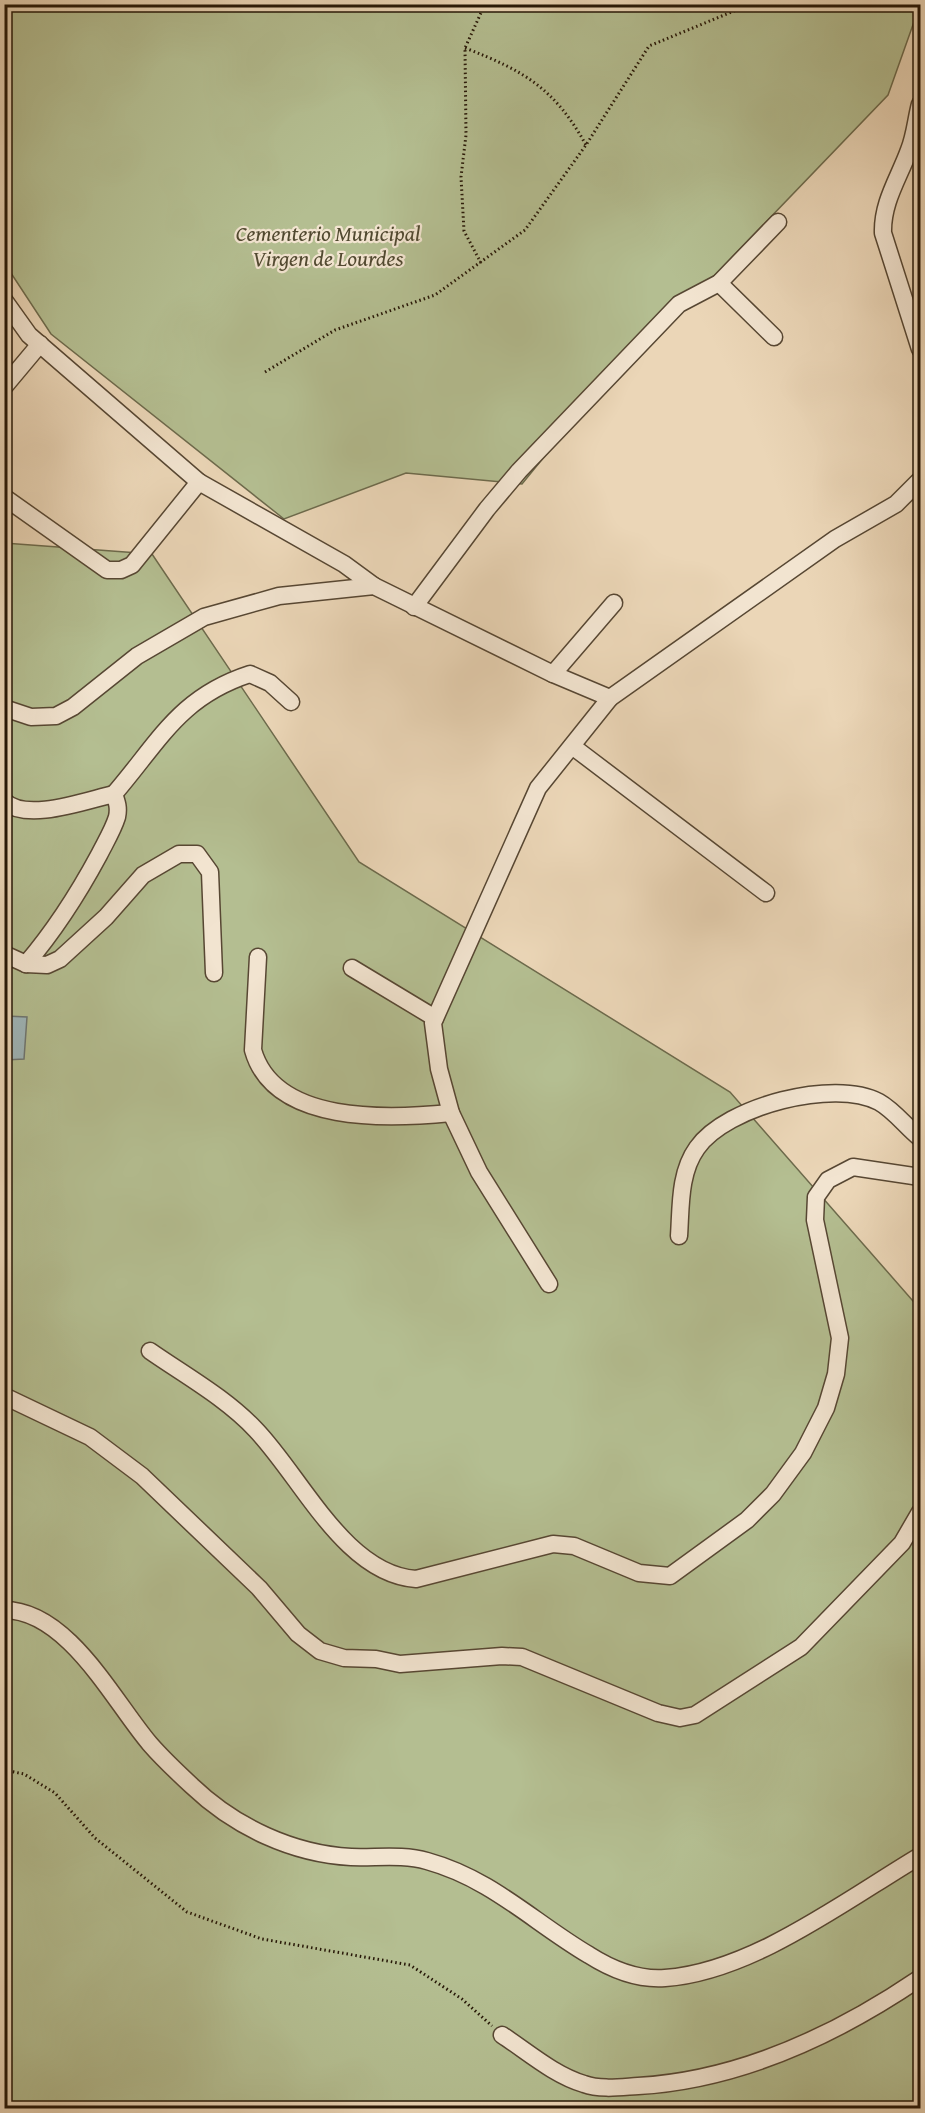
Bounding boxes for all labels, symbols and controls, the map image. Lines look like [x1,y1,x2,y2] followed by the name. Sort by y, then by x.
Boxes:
[236,217,420,274] park label: Cementerio Municipal Virgen de Lourdes

